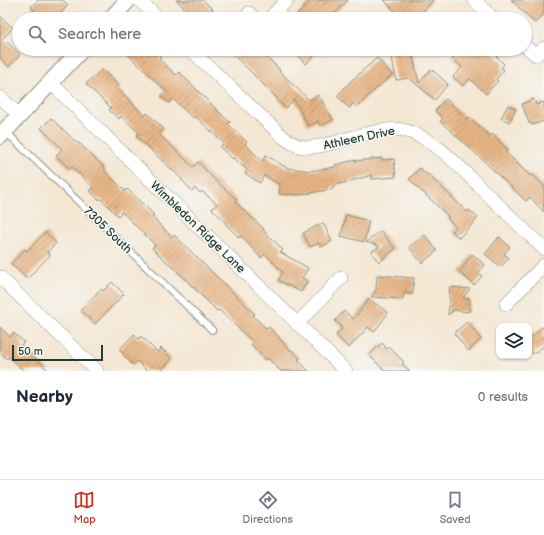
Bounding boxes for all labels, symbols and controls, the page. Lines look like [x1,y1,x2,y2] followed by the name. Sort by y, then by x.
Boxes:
[12,12,532,56] search box
[26,23,48,45] icon: search
[58,25,141,44] text: Search here
[322,124,396,153] street label: Athleen Drive
[147,178,248,277] street label: Wimbledon Ridge Lane
[80,204,135,257] street label: 7305 South
[496,323,532,359] map controls
[496,323,532,359] button: layers
[12,343,103,362] scale bar
[18,345,43,358] text: 50 m
[16,387,73,407] text: Nearby
[478,389,528,405] text: 0 results
[73,489,96,526] tab: Map
[242,489,293,526] tab: Directions
[440,489,471,526] tab: Saved

